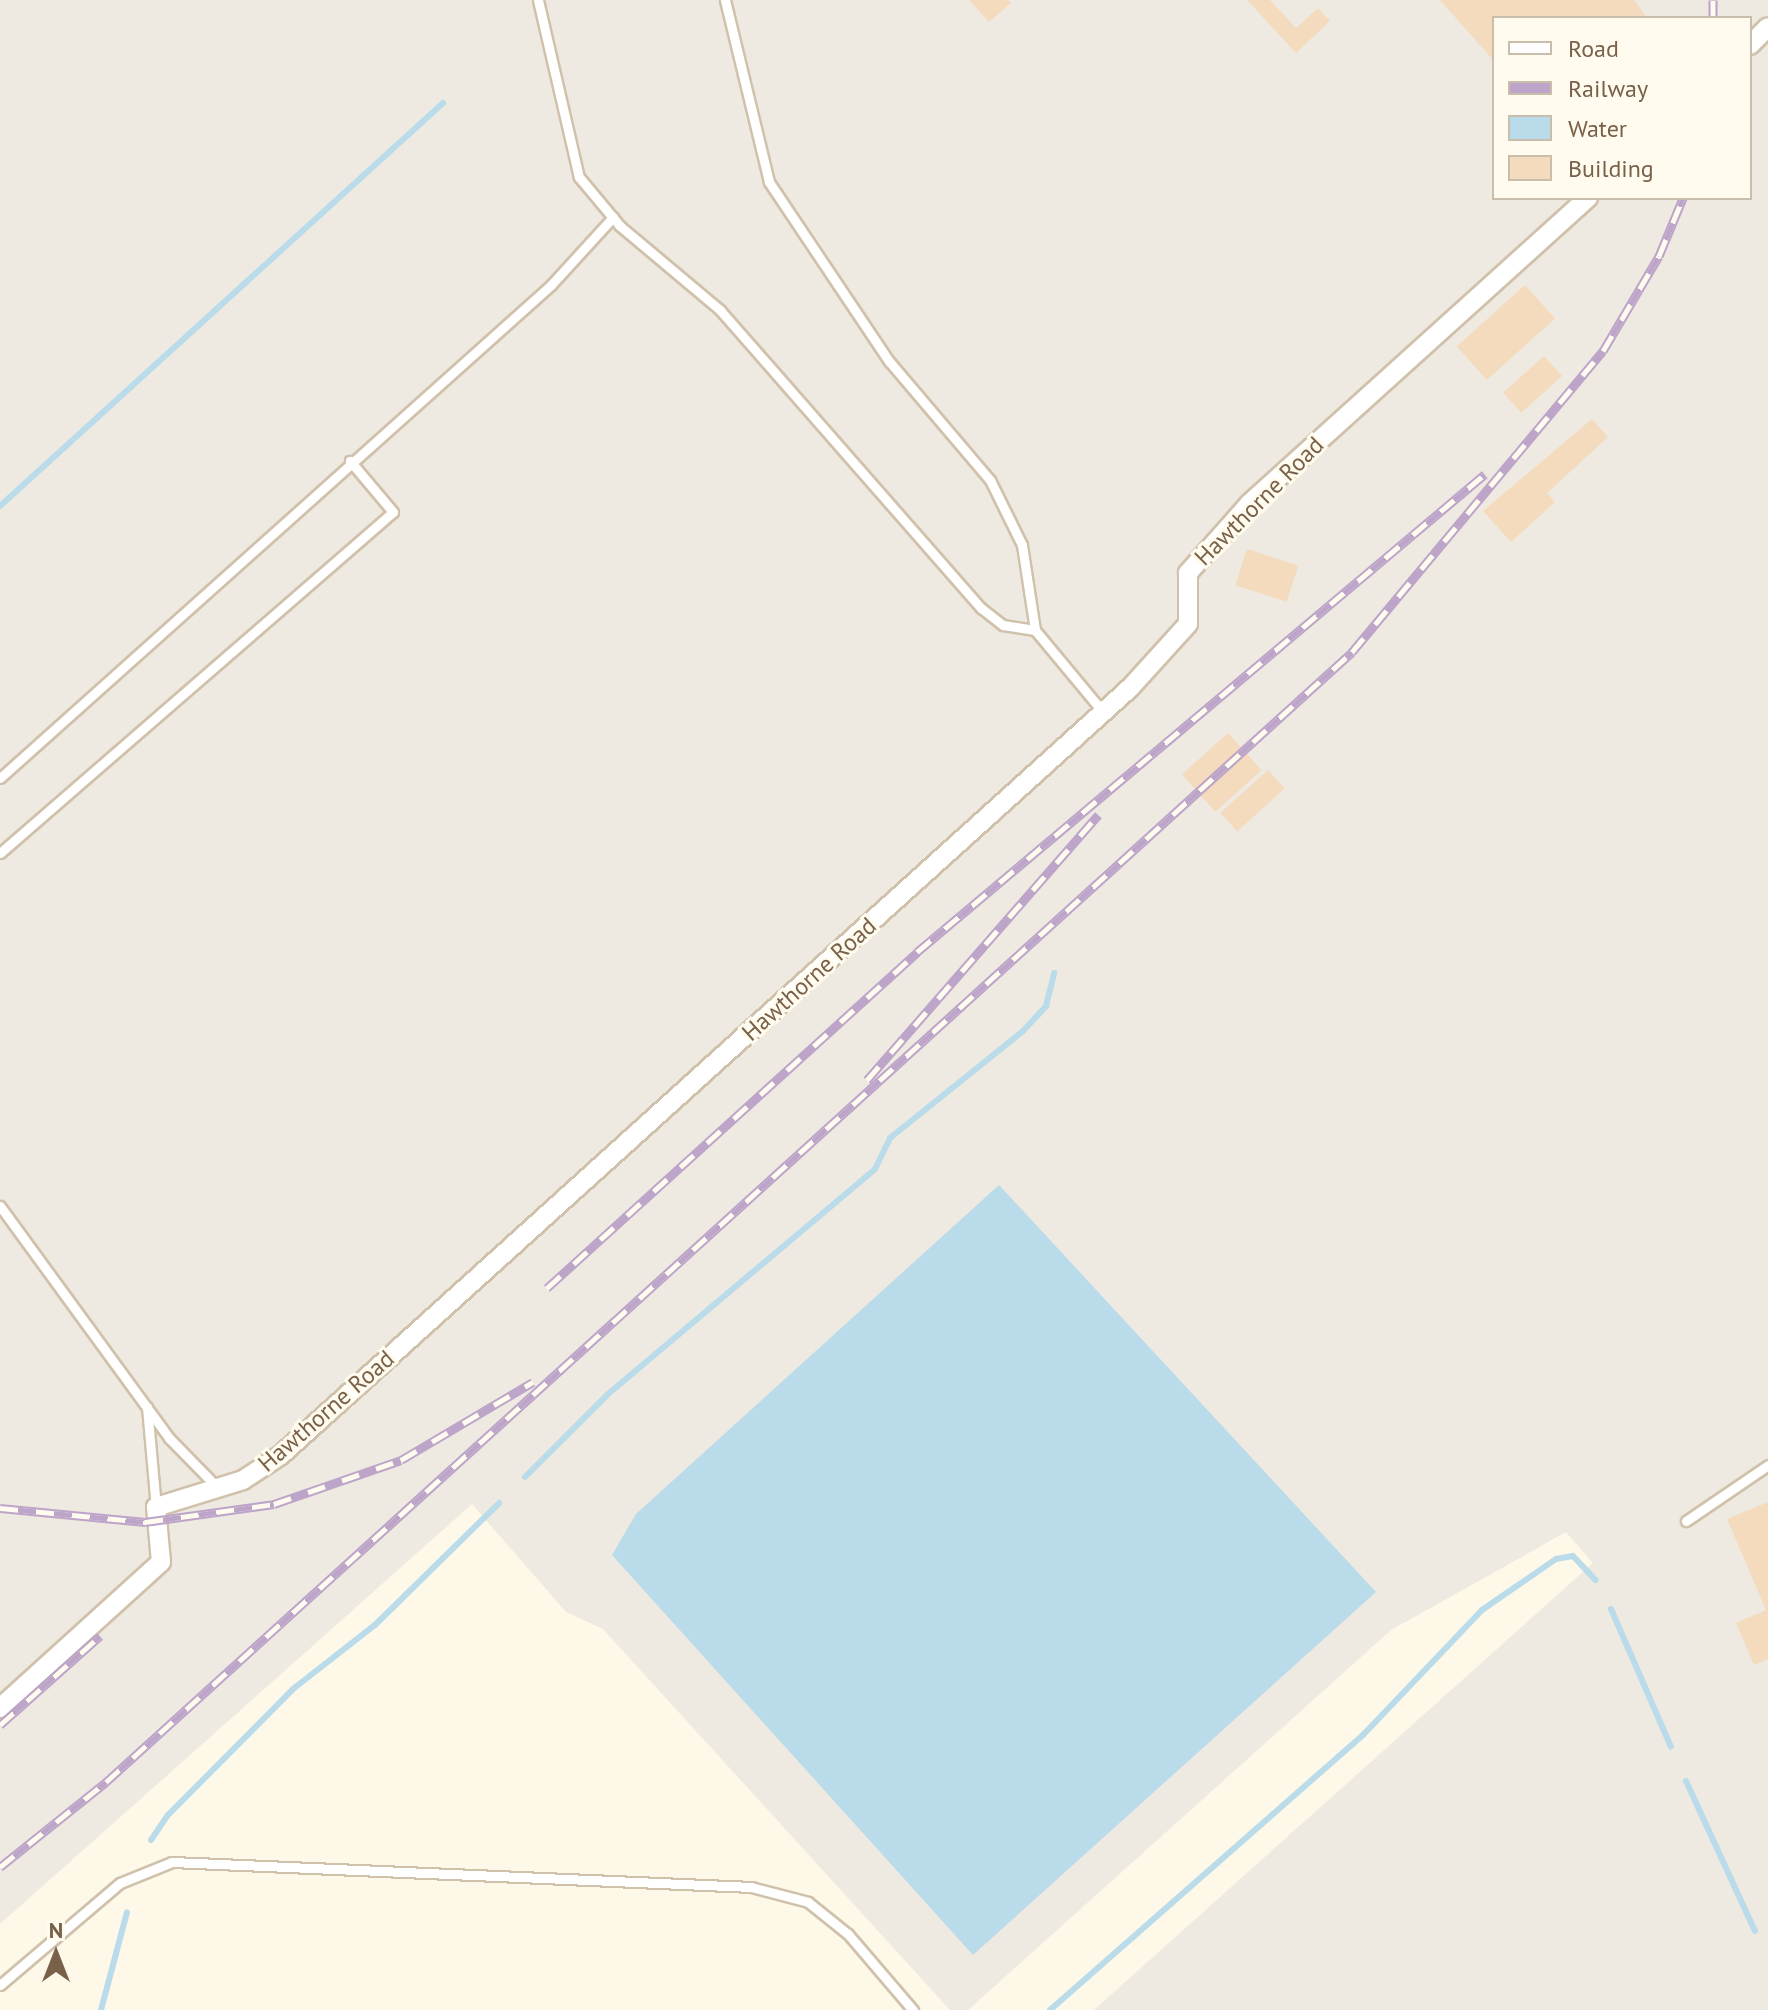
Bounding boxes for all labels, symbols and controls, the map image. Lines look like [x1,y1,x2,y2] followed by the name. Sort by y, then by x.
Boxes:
[1492,16,1752,200] legend
[1568,33,1619,64] text: Road
[1568,73,1648,104] text: Railway
[1568,113,1627,144] text: Water
[1568,153,1654,184] text: Building
[1189,431,1329,571] street label: Hawthorne Road
[736,911,882,1047] street label: Hawthorne Road
[252,1344,400,1478] street label: Hawthorne Road
[16,1914,96,1994] north arrow
[49,1916,63,1944] text: N

